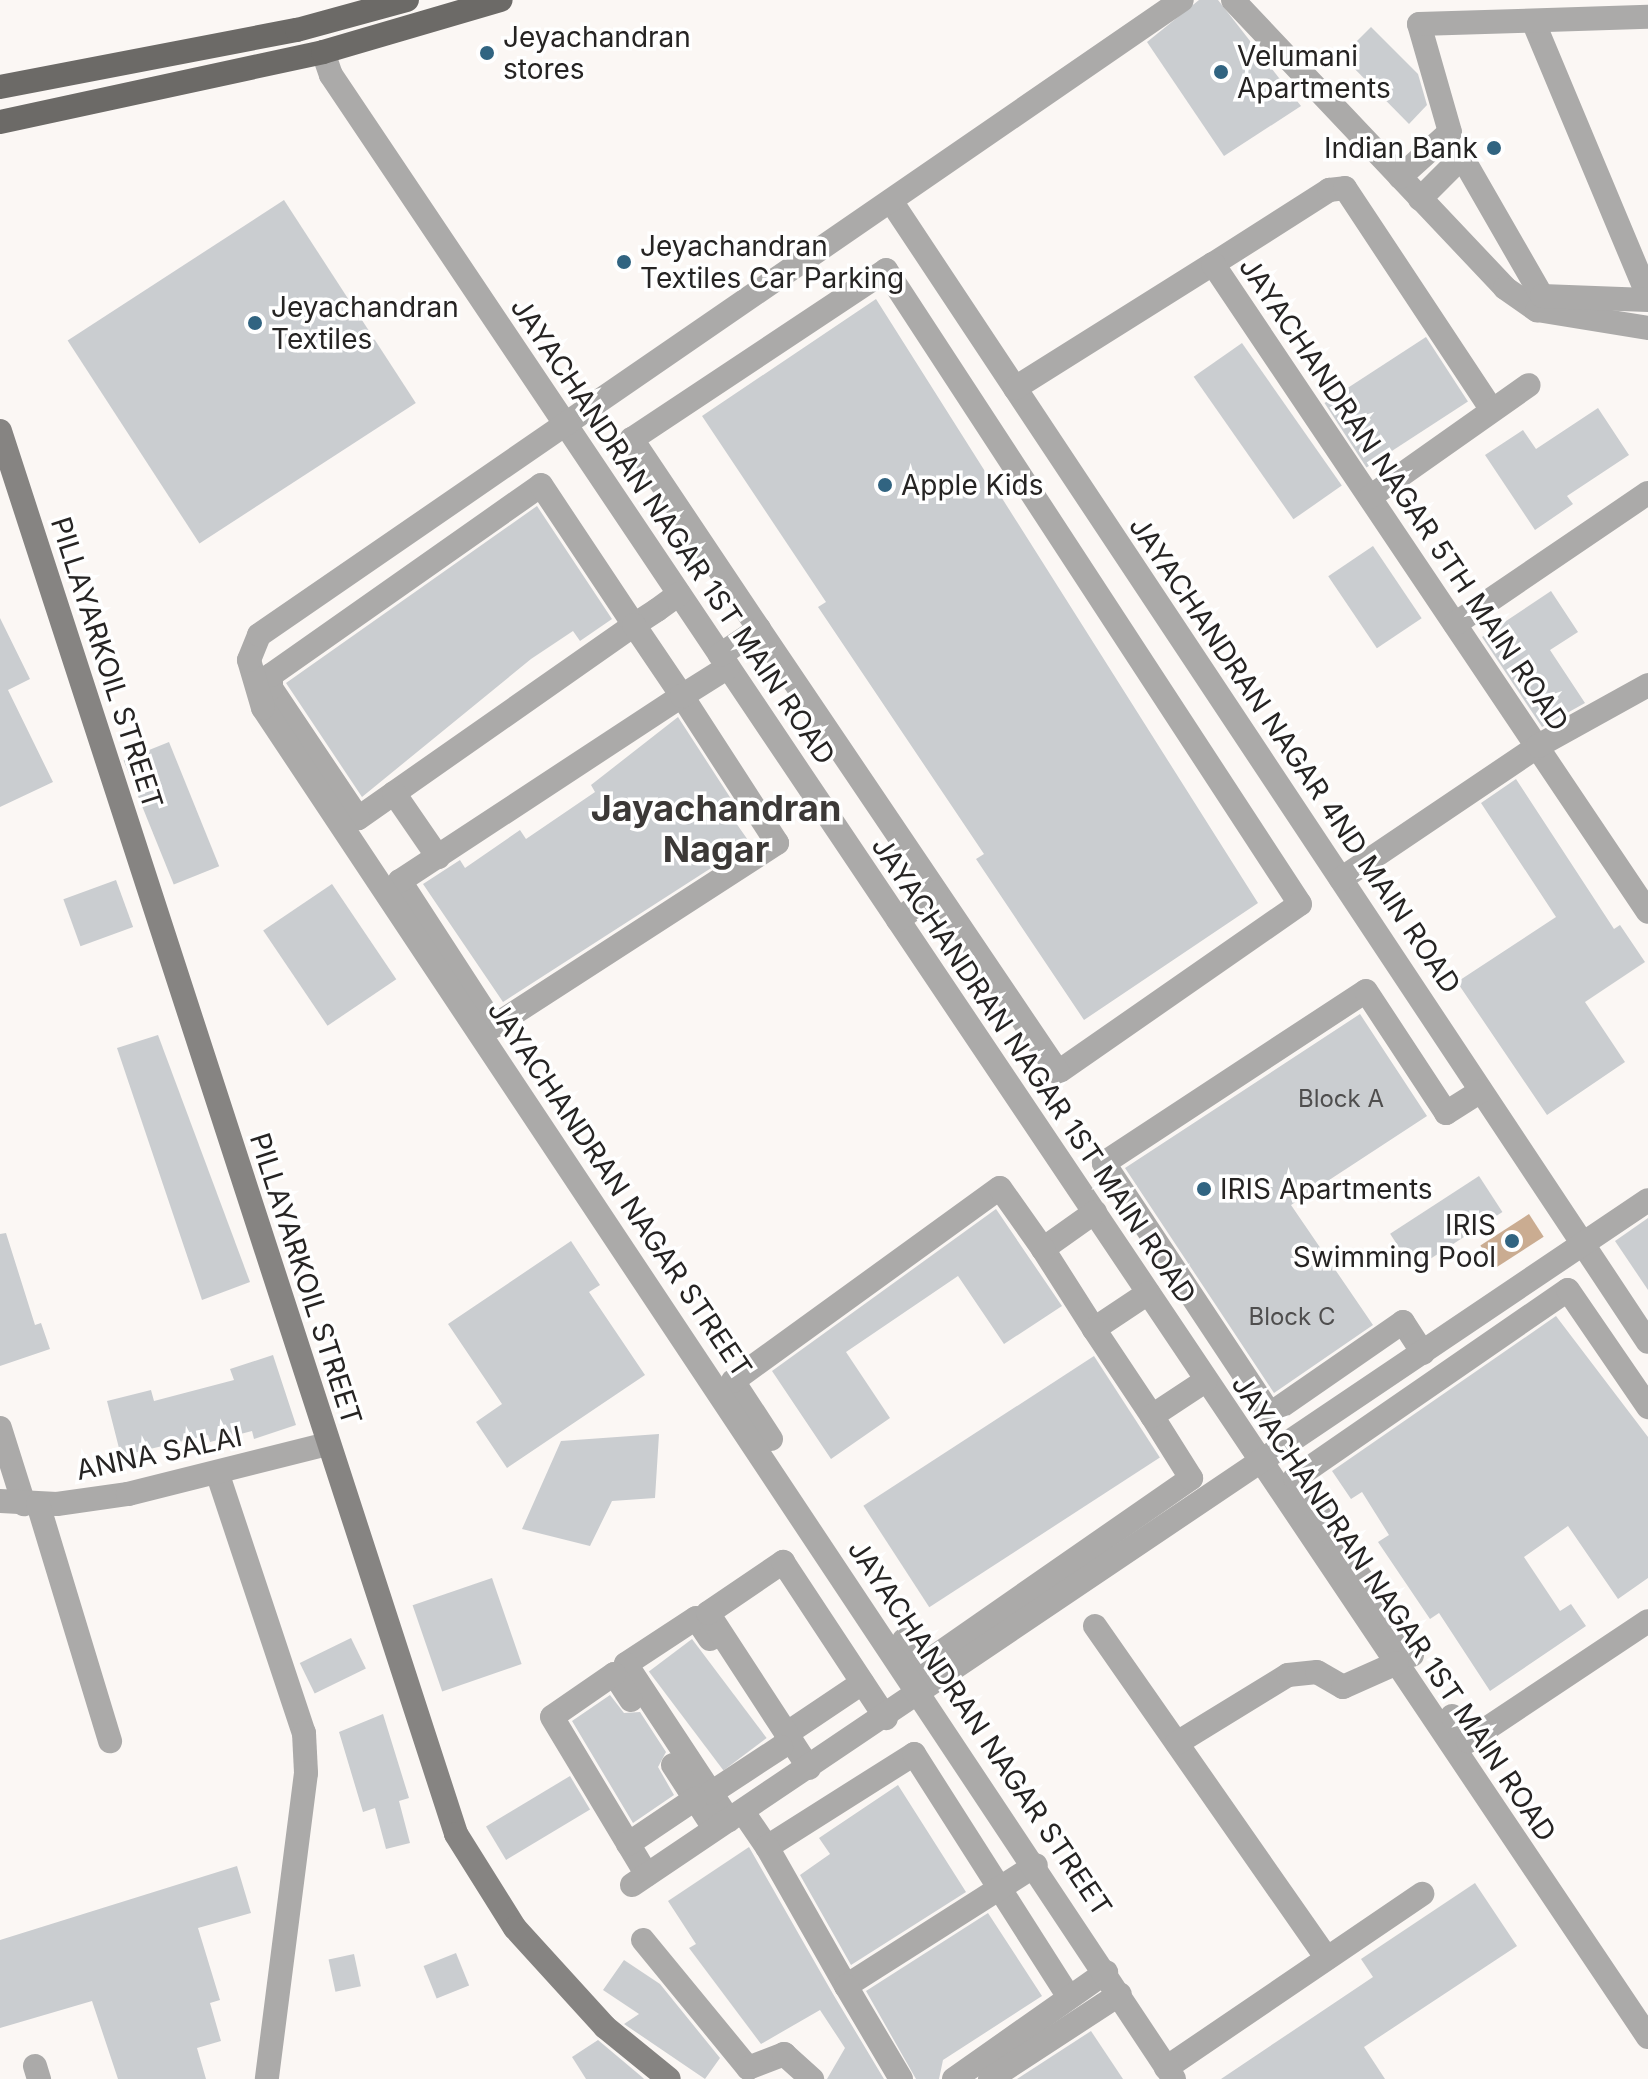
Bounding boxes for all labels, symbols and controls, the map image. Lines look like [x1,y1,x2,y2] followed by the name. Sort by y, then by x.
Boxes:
[503,20,691,86] place label: Jeyachandran stores
[1237,39,1391,105] place label: Velumani Apartments
[478,44,496,62] marker: Jeyachandran stores
[1212,63,1230,81] marker: Velumani Apartments
[1324,131,1478,165] place label: Indian Bank
[1485,139,1503,157] marker: Indian Bank
[640,229,904,295] place label: Jeyachandran Textiles Car Parking
[1232,251,1576,737] street label: JAYACHANDRAN NAGAR 5TH MAIN ROAD
[615,253,633,271] marker: Jeyachandran Textiles Car Parking
[271,290,459,356] place label: Jeyachandran Textiles
[504,291,842,771] street label: JAYACHANDRAN NAGAR 1ST MAIN ROAD
[246,314,264,332] marker: Jeyachandran Textiles
[901,468,1044,502] place label: Apple Kids
[876,476,894,494] marker: Apple Kids
[1122,510,1468,1000] street label: JAYACHANDRAN NAGAR 4ND MAIN ROAD
[44,513,170,813] street label: PILLAYARKOIL STREET
[591,786,841,871] district label: Jayachandran Nagar
[865,830,1203,1310] street label: JAYACHANDRAN NAGAR 1ST MAIN ROAD
[481,994,759,1384] street label: JAYACHANDRAN NAGAR STREET
[1298,1085,1384,1113] house number: Block A
[243,1129,369,1429] street label: PILLAYARKOIL STREET
[1220,1172,1433,1206] place label: IRIS Apartments
[1195,1180,1213,1198] marker: IRIS Apartments
[1293,1208,1496,1274] place label: IRIS Swimming Pool
[1503,1232,1521,1250] marker: IRIS Swimming Pool
[1248,1303,1336,1331] house number: Block C
[1225,1368,1563,1848] street label: JAYACHANDRAN NAGAR 1ST MAIN ROAD
[73,1419,245,1487] street label: ANNA SALAI
[841,1533,1119,1923] street label: JAYACHANDRAN NAGAR STREET

